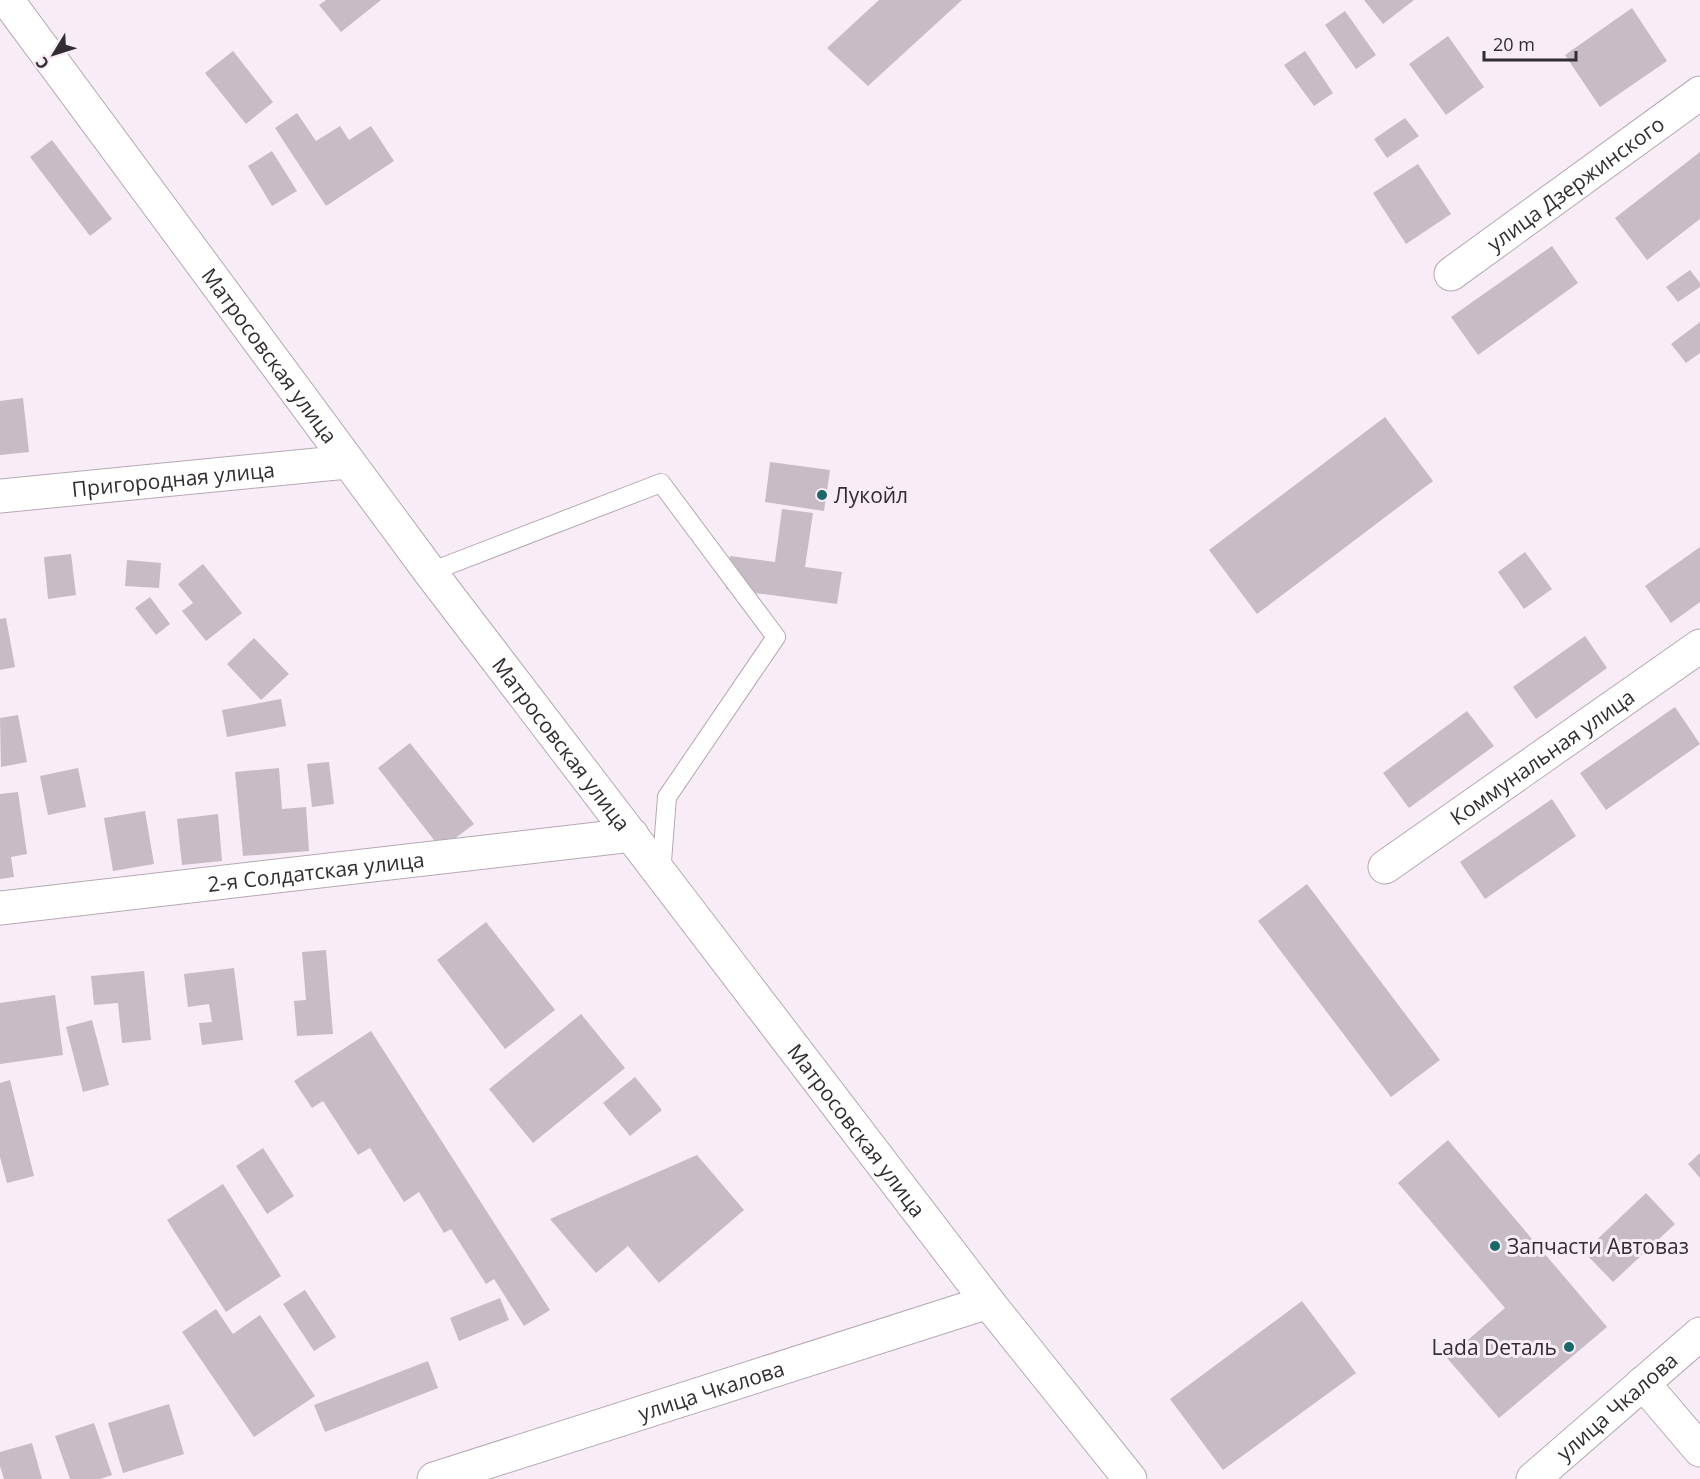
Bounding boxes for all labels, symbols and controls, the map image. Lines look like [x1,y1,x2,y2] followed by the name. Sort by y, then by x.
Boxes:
[24,24,84,84] north arrow
[1484,24,1576,62] scale bar
[1493,32,1535,56] text: 20 m
[30,52,54,74] text: С
[1481,110,1670,257] street label: улица Дзержинского
[196,262,344,449] street label: Матросовская улица
[70,455,276,503] street label: Пригородная улица
[834,481,908,509] place label: Лукойл
[815,488,829,502] marker: Лукойл
[486,652,637,836] street label: Матросовская улица
[1444,682,1640,831] street label: Коммунальная улица
[206,845,426,898] street label: 2-я Солдатская улица
[781,1038,932,1223] street label: Матросовская улица
[1507,1232,1689,1260] place label: Запчасти Автоваз
[1488,1239,1502,1253] marker: Запчасти Автоваз
[1431,1333,1557,1361] place label: Lada Dеталь
[1562,1340,1576,1354] marker: Lada Dеталь
[1550,1346,1683,1467] street label: улица Чкалова
[635,1354,788,1427] street label: улица Чкалова

